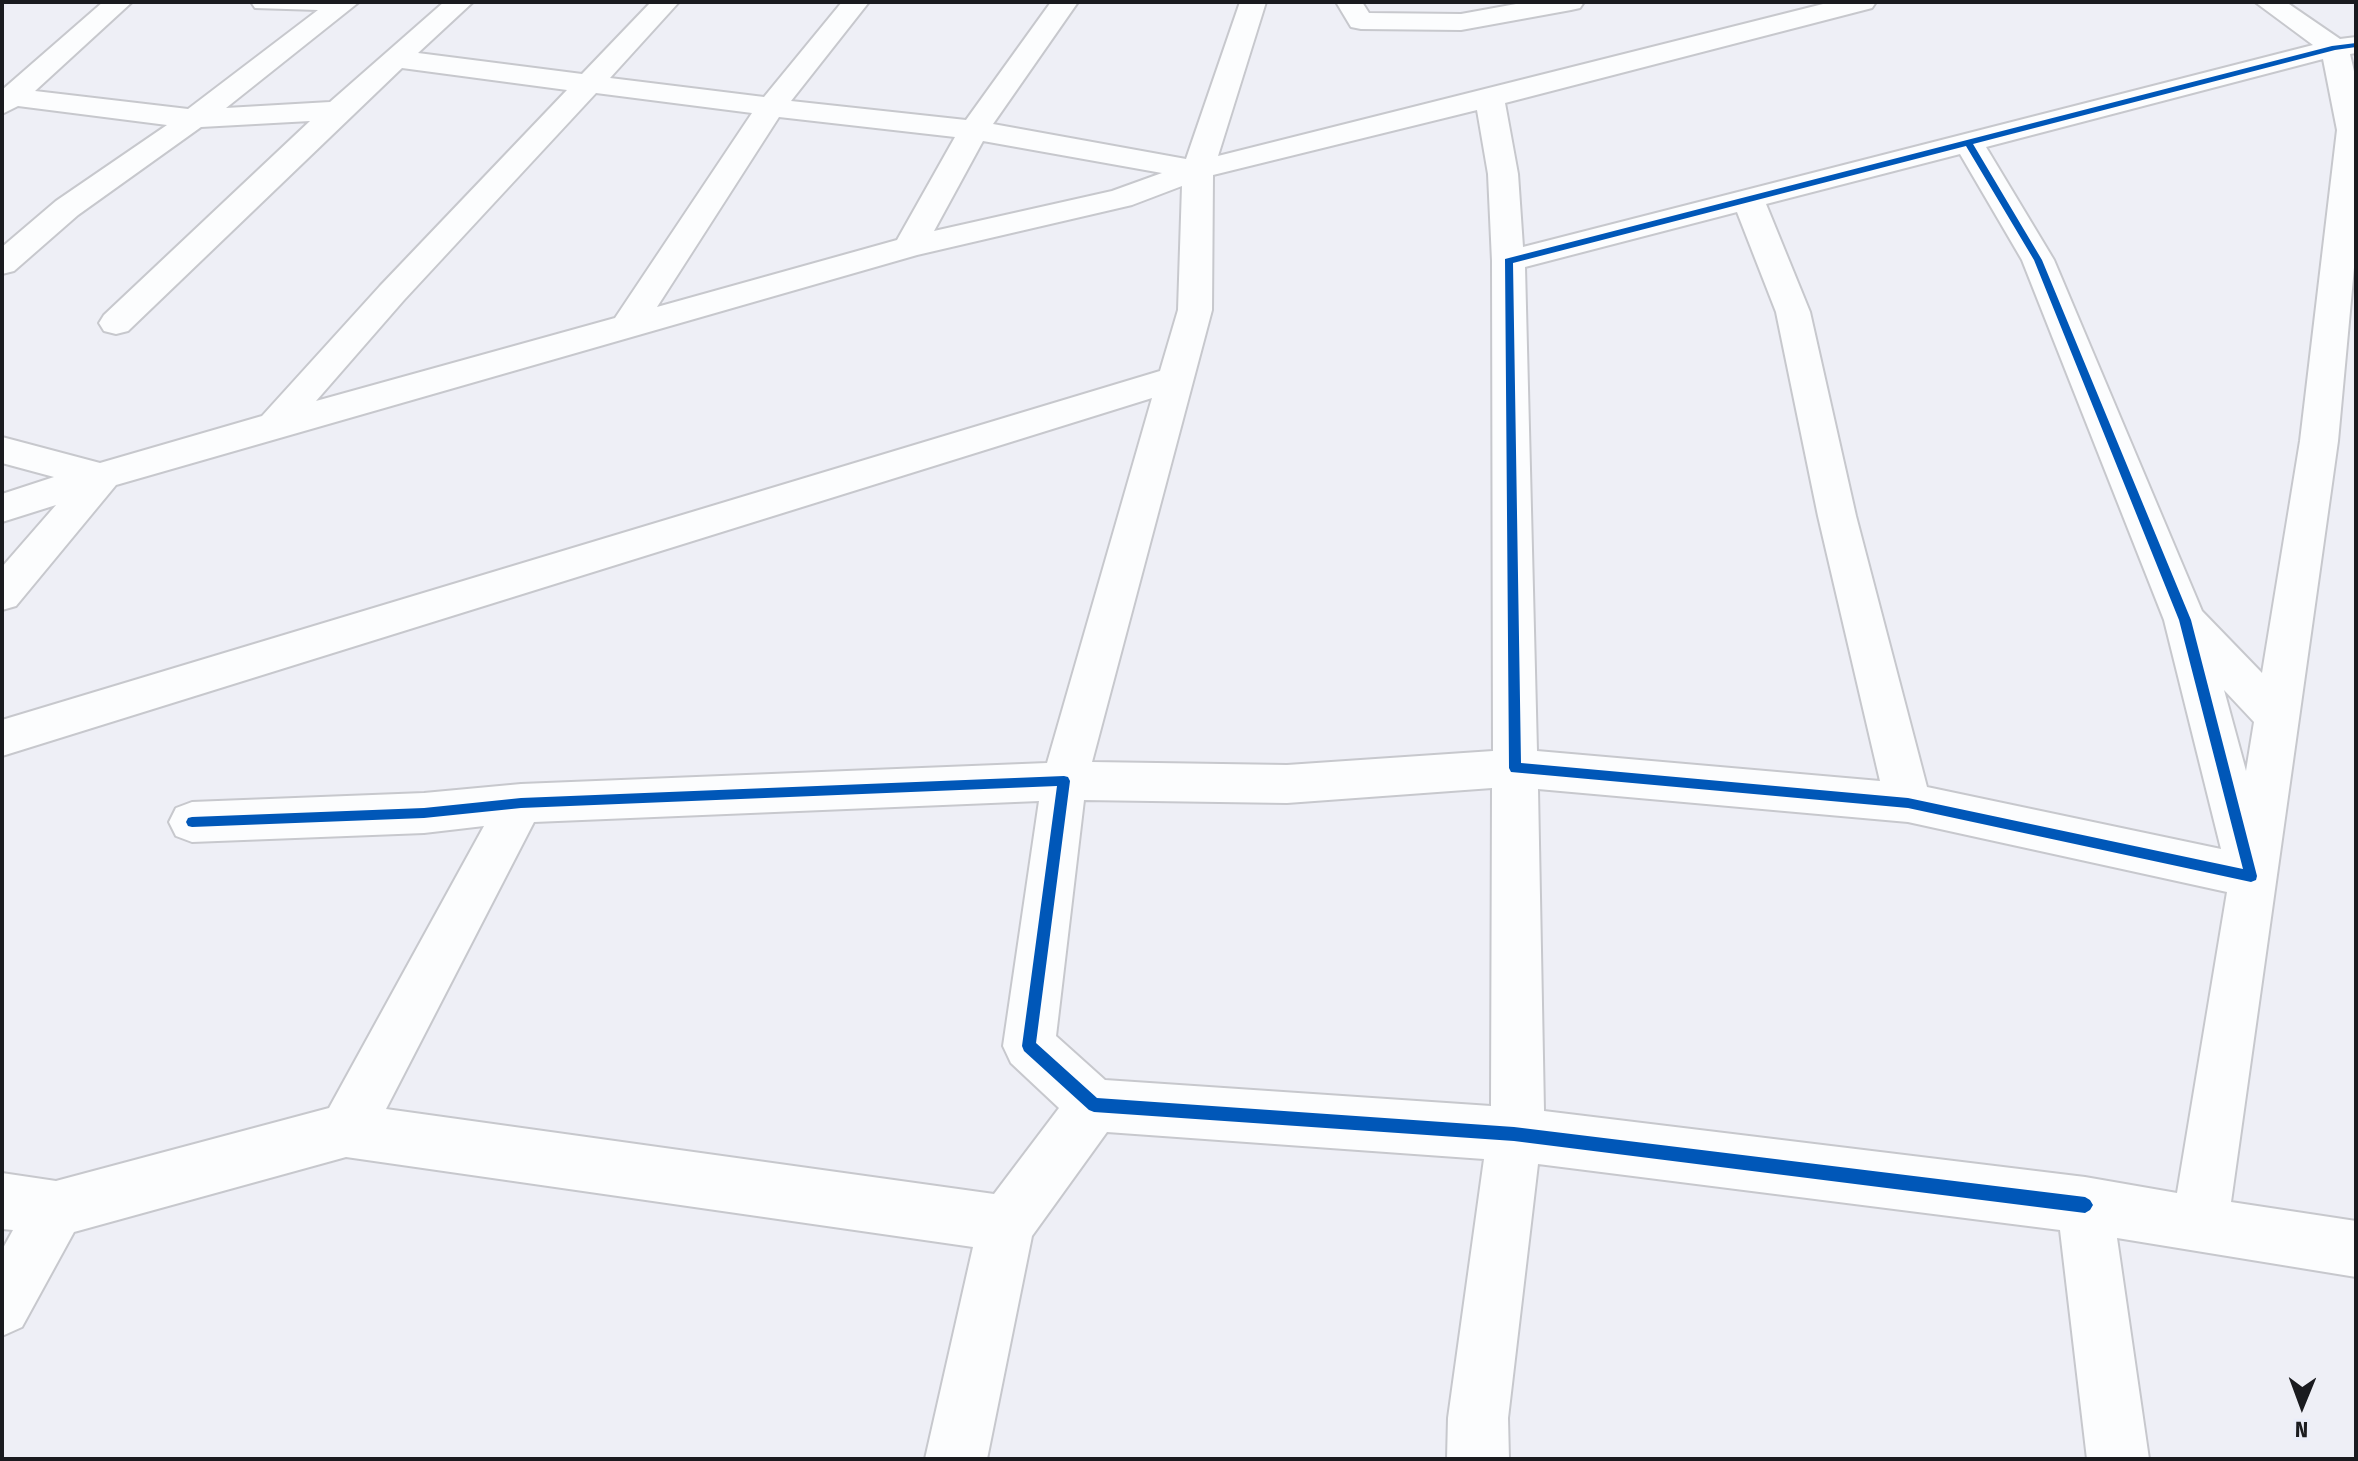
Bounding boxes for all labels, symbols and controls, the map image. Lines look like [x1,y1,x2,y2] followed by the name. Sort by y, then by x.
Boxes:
[2262,1365,2342,1445] north arrow
[2295,1416,2308,1443] text: N

